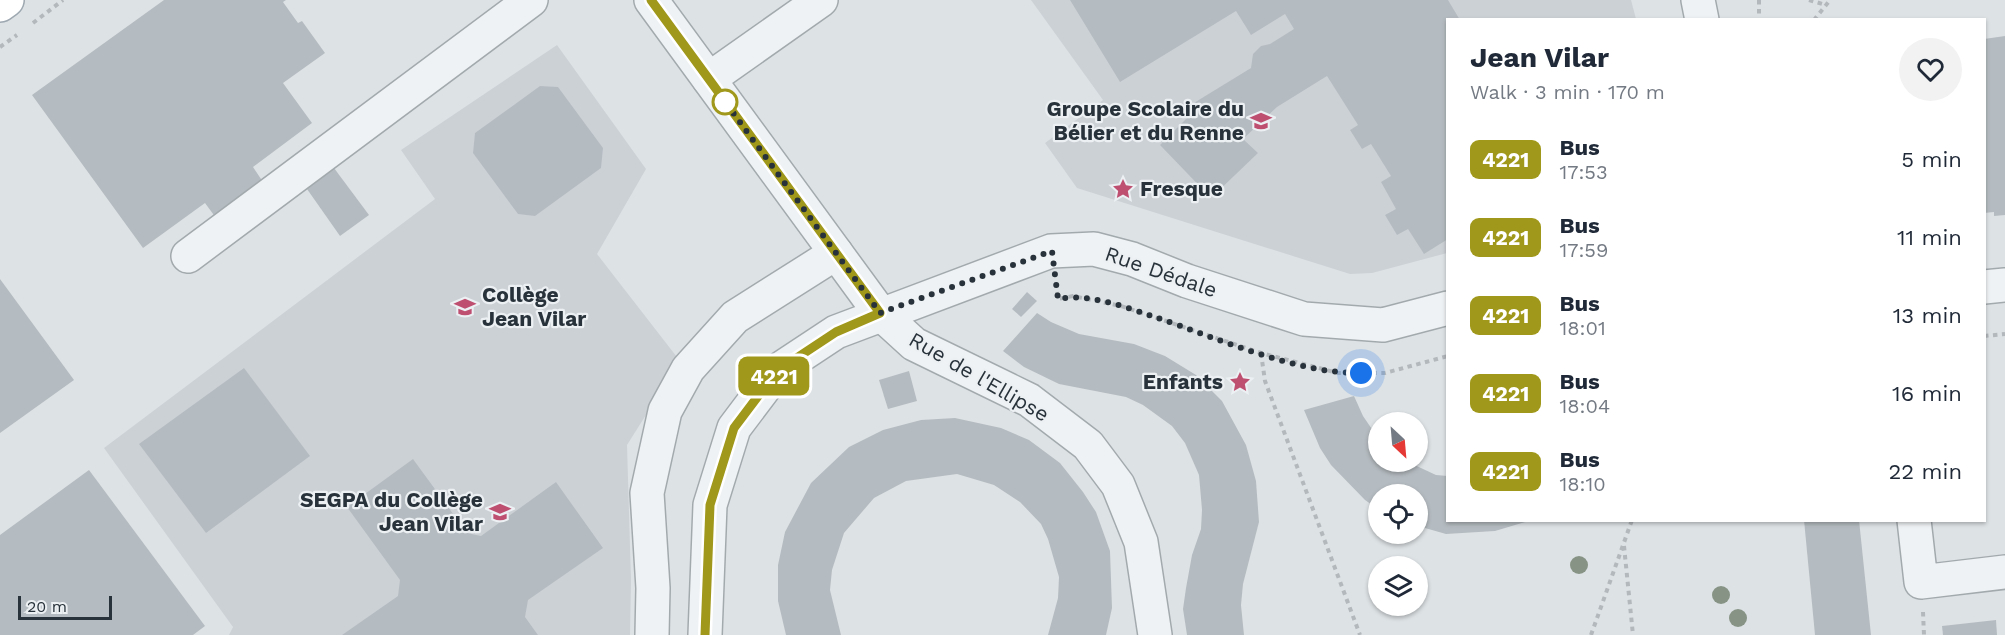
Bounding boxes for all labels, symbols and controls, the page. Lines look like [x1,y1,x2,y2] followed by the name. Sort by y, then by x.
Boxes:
[1899,38,1962,101] button: heart
[1470,41,1609,74] text: Jean Vilar
[1470,80,1665,104] text: Walk · 3 min · 170 m
[712,89,738,115] unlabelled marker
[1046,96,1244,145] place label: Groupe Scolaire du Bélier et du Renne
[1249,109,1273,133] school or university icon: Groupe Scolaire du Bélier et du Renne
[1559,135,1600,160] text: Bus
[1482,147,1529,172] text: 4221
[1901,147,1962,172] text: 5 min
[1559,160,1608,184] text: 17:53
[1140,176,1223,201] place label: Fresque
[1111,177,1135,201] place icon: Fresque
[1559,213,1600,238] text: Bus
[1482,225,1529,250] text: 4221
[1897,225,1962,250] text: 11 min
[1559,238,1608,262] text: 17:59
[1102,241,1220,302] street label: Rue Dédale
[482,282,586,331] place label: Collège Jean Vilar
[1559,291,1600,316] text: Bus
[453,295,477,319] school or university icon: Collège Jean Vilar
[1482,303,1529,328] text: 4221
[1893,303,1962,328] text: 13 min
[1559,316,1606,340] text: 18:01
[905,326,1054,427] street label: Rue de l'Ellipse
[732,356,816,395] line badge: 4221
[1346,358,1376,388] your location
[750,364,798,389] text: 4221
[1143,369,1223,394] place label: Enfants
[1559,369,1600,394] text: Bus
[1228,370,1252,394] place icon: Enfants
[1482,381,1529,406] text: 4221
[1892,381,1962,406] text: 16 min
[1559,394,1610,418] text: 18:04
[1368,412,1428,472] north arrow
[1368,412,1428,616] map controls
[1559,447,1600,472] text: Bus
[1482,459,1529,484] text: 4221
[1888,459,1962,484] text: 22 min
[1559,472,1606,496] text: 18:10
[1368,484,1428,544] button: locate
[300,487,483,536] place label: SEGPA du Collège Jean Vilar
[488,500,512,524] school or university icon: SEGPA du Collège Jean Vilar
[1368,556,1428,616] button: layers
[18,593,112,620] scale bar
[27,597,67,616] text: 20 m

